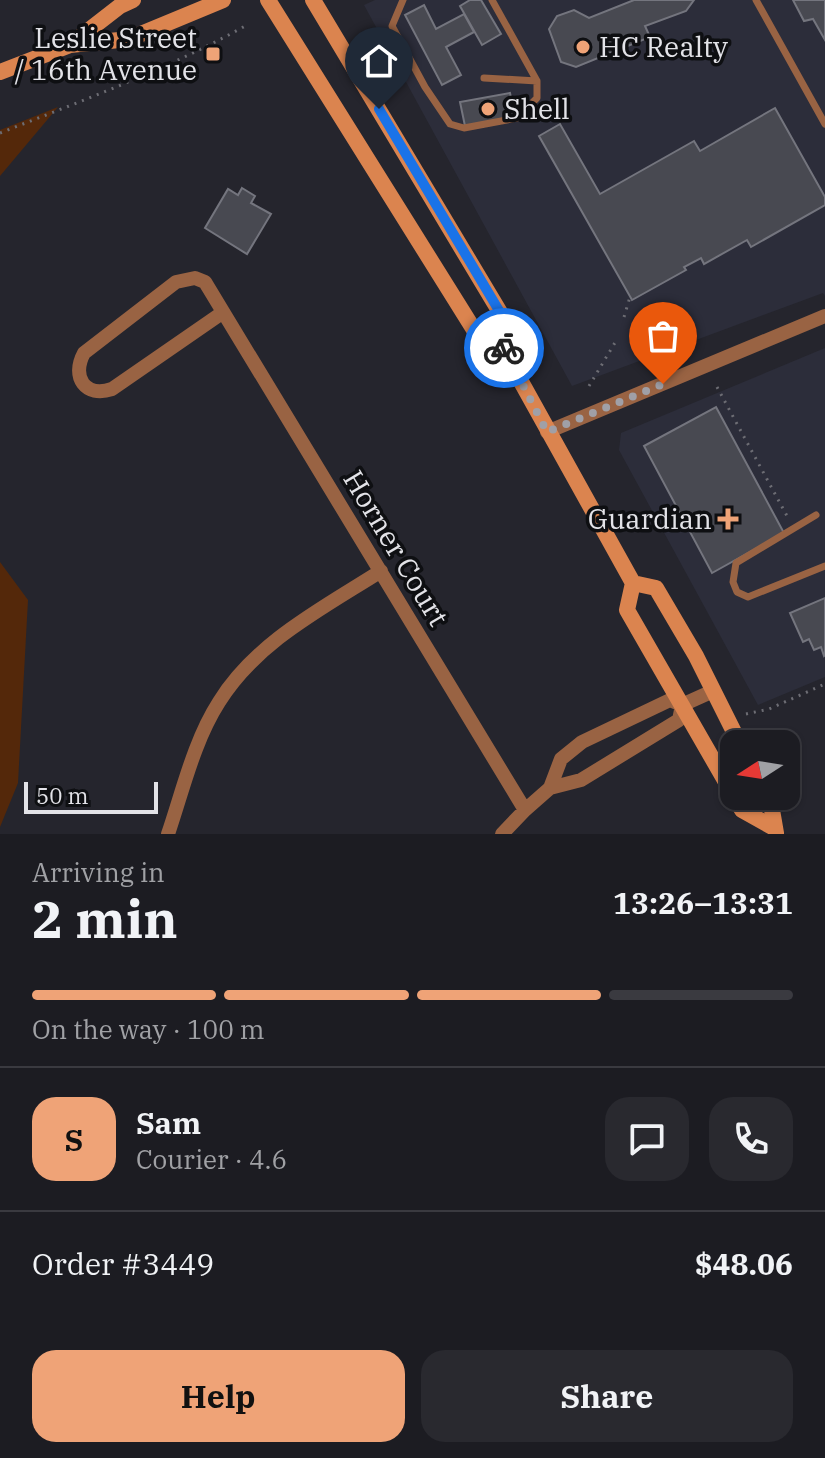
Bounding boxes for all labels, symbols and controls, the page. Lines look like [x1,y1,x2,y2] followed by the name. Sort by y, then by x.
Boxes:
[14,19,197,88] place label: Leslie Street / 16th Avenue
[345,27,413,109] pin
[599,28,728,65] place label: HC Realty
[574,38,592,56] marker: HC Realty
[357,39,401,83] icon: home
[204,45,222,63] marker: Leslie Street / 16th Avenue
[504,90,570,127] place label: Shell
[479,100,497,118] marker: Shell
[629,302,697,384] pin
[464,308,544,388] courier
[641,314,685,358] icon: bag
[482,326,526,370] icon: bike
[335,463,458,633] street label: Horner Court
[588,500,712,537] place label: Guardian
[719,510,737,528] marker: Guardian
[720,730,800,810] north arrow
[720,730,800,810] map controls
[24,778,158,814] scale bar
[36,781,88,810] text: 50 m
[32,855,165,889] text: Arriving in
[613,883,793,922] text: 13:26–13:31
[32,885,178,952] text: 2 min
[32,1012,265,1046] text: On the way · 100 m
[605,1097,689,1181] button: chat
[709,1097,793,1181] button: phone
[136,1103,201,1142] text: Sam
[65,1120,83,1159] text: S
[136,1142,287,1176] text: Courier · 4.6
[32,1244,214,1283] text: Order #3449
[695,1244,793,1283] text: $48.06
[32,1350,405,1442] button: Help
[421,1350,793,1442] button: Share

